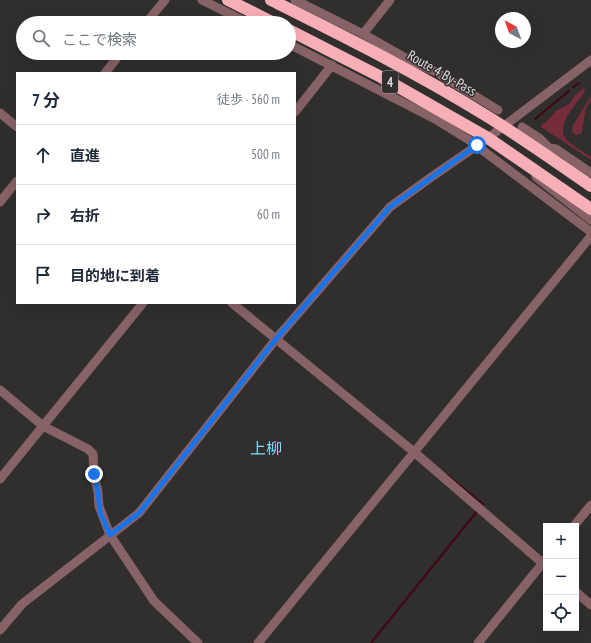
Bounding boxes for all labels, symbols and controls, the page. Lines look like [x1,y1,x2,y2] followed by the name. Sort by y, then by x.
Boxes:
[495,12,531,48] north arrow
[16,16,296,60] search box
[30,27,52,49] icon: search
[62,30,137,49] text: ここで検索
[404,46,480,100] street label: Route 4 By-Pass
[382,71,398,93] road number: 4
[32,89,60,111] text: 7 分
[217,91,280,108] text: 徒歩 · 560 m
[468,136,486,154] route start
[32,144,54,166] icon: ahead
[70,146,100,165] text: 直進
[251,146,280,163] text: 500 m
[32,204,54,226] icon: right
[70,206,100,225] text: 右折
[257,206,280,223] text: 60 m
[32,264,54,286] icon: arrive
[70,266,160,285] text: 目的地に到着
[250,438,282,458] district label: 上柳
[85,465,103,483] route end
[543,523,579,631] map controls
[543,523,579,559] button: +
[543,559,579,595] button: −
[543,595,579,631] button: locate

